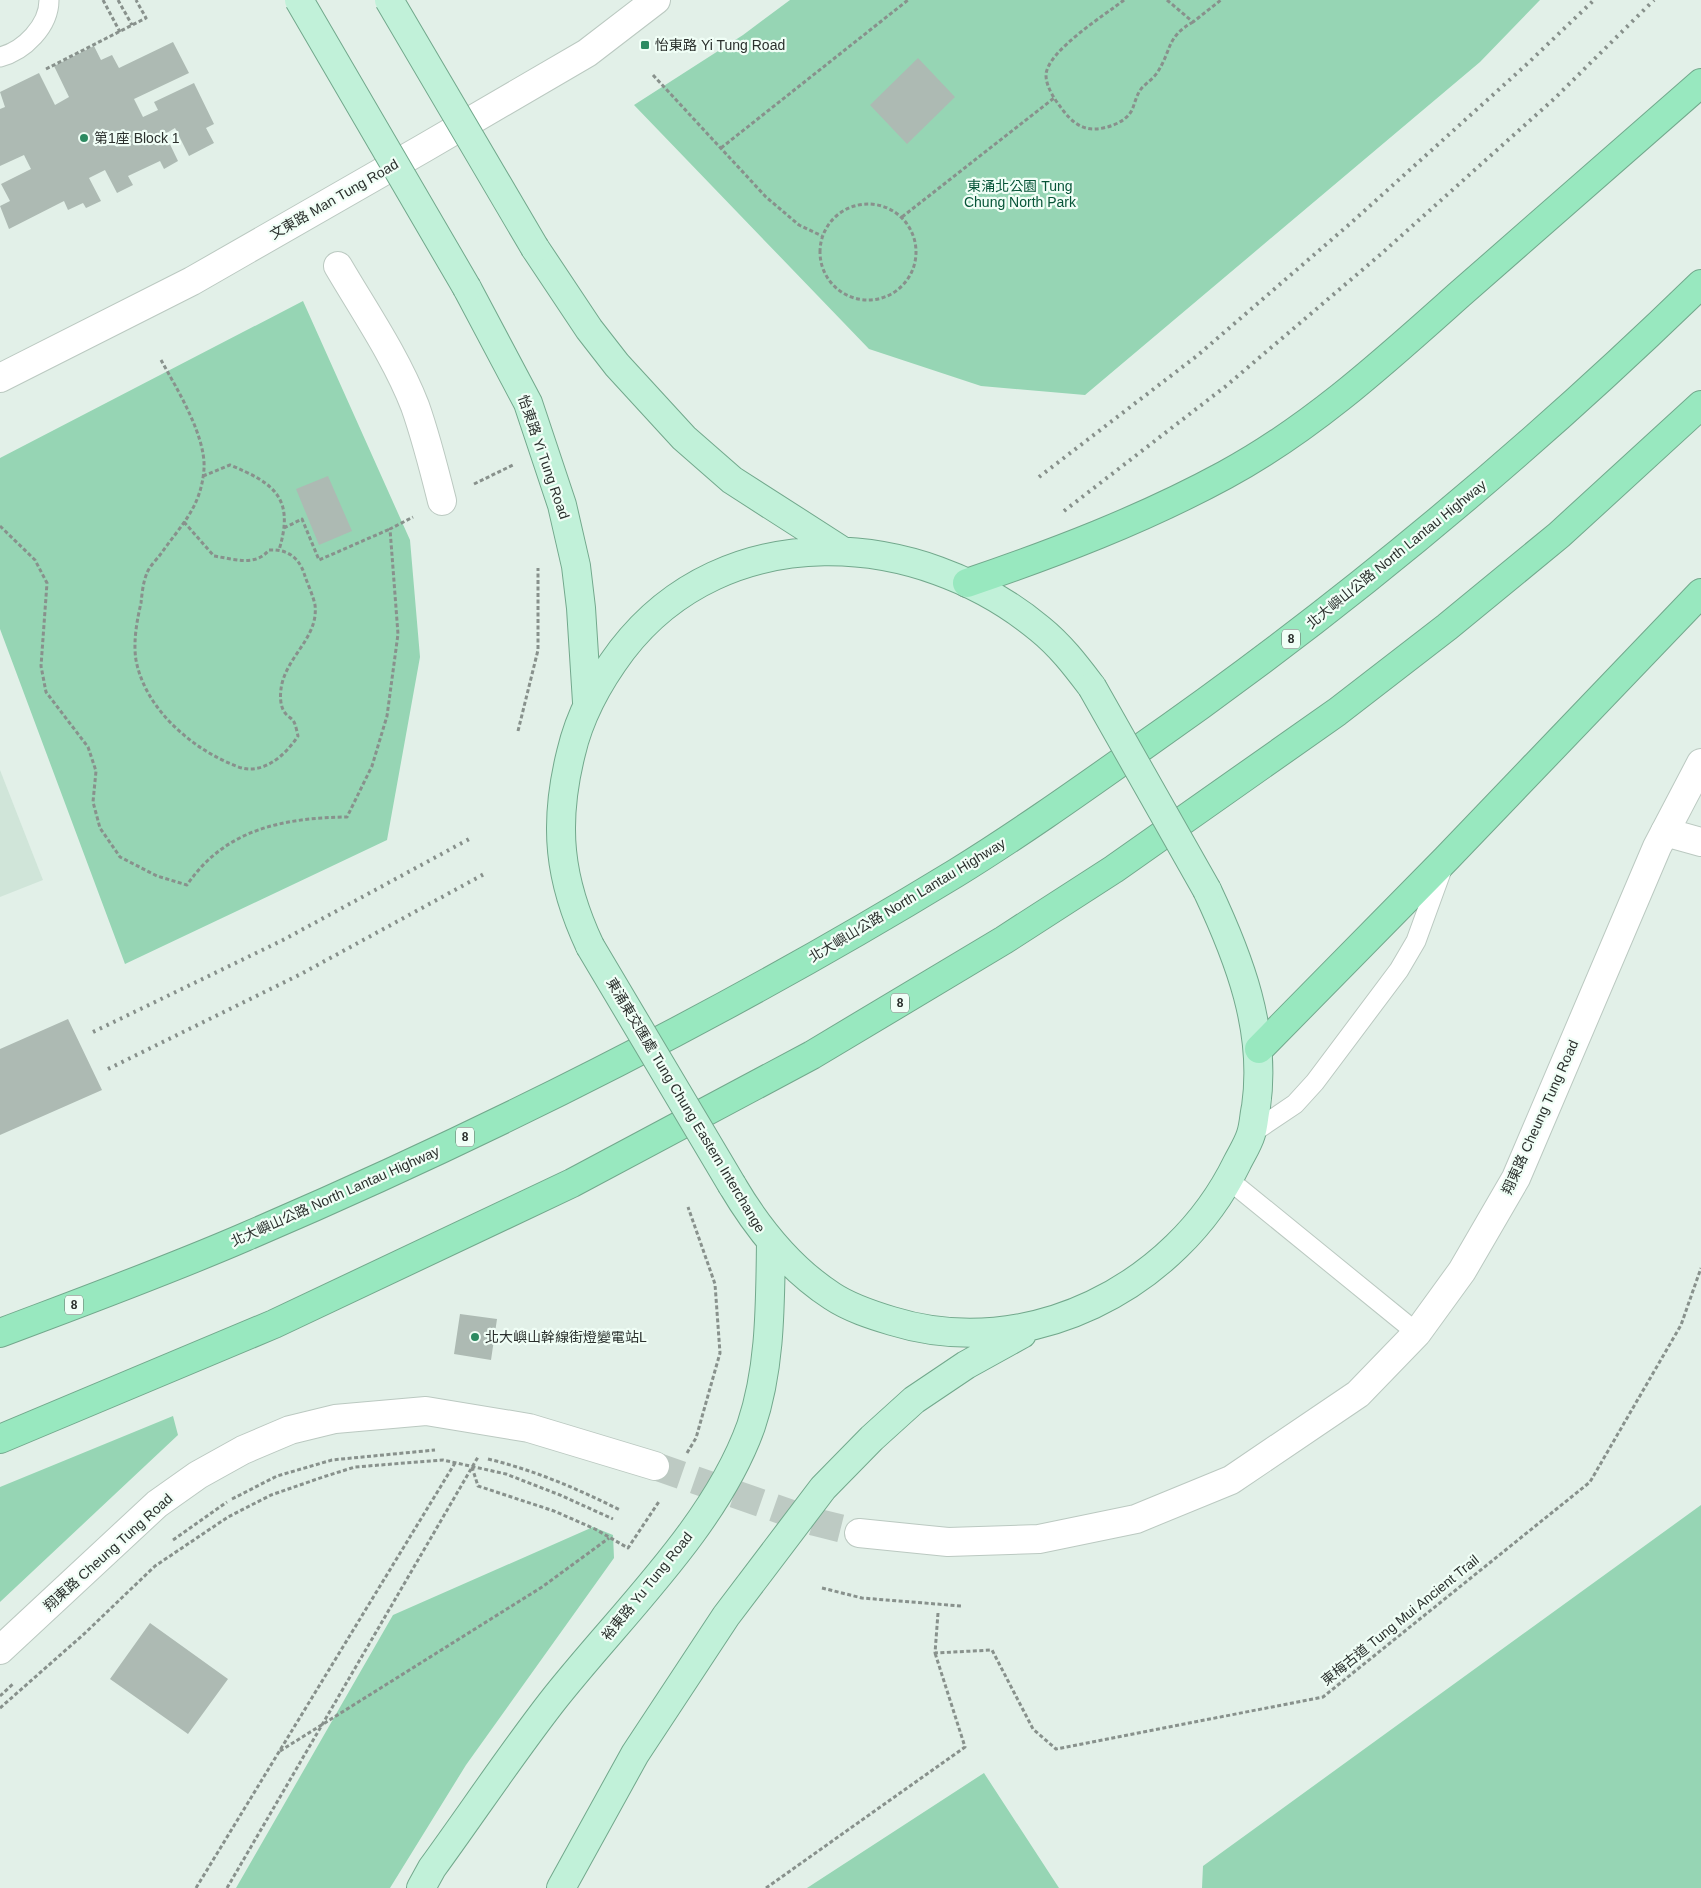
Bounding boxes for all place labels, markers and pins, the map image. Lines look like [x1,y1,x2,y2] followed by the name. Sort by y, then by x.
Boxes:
[655,37,785,53] place label: 怡東路 Yi Tung Road
[639,39,651,51] marker: 怡東路 Yi Tung Road
[94,130,180,146] place label: 第1座 Block 1
[78,132,90,144] marker: 第1座 Block 1
[485,1329,647,1345] place label: 北大嶼山幹線街燈變電站L
[469,1331,481,1343] marker: 北大嶼山幹線街燈變電站L

